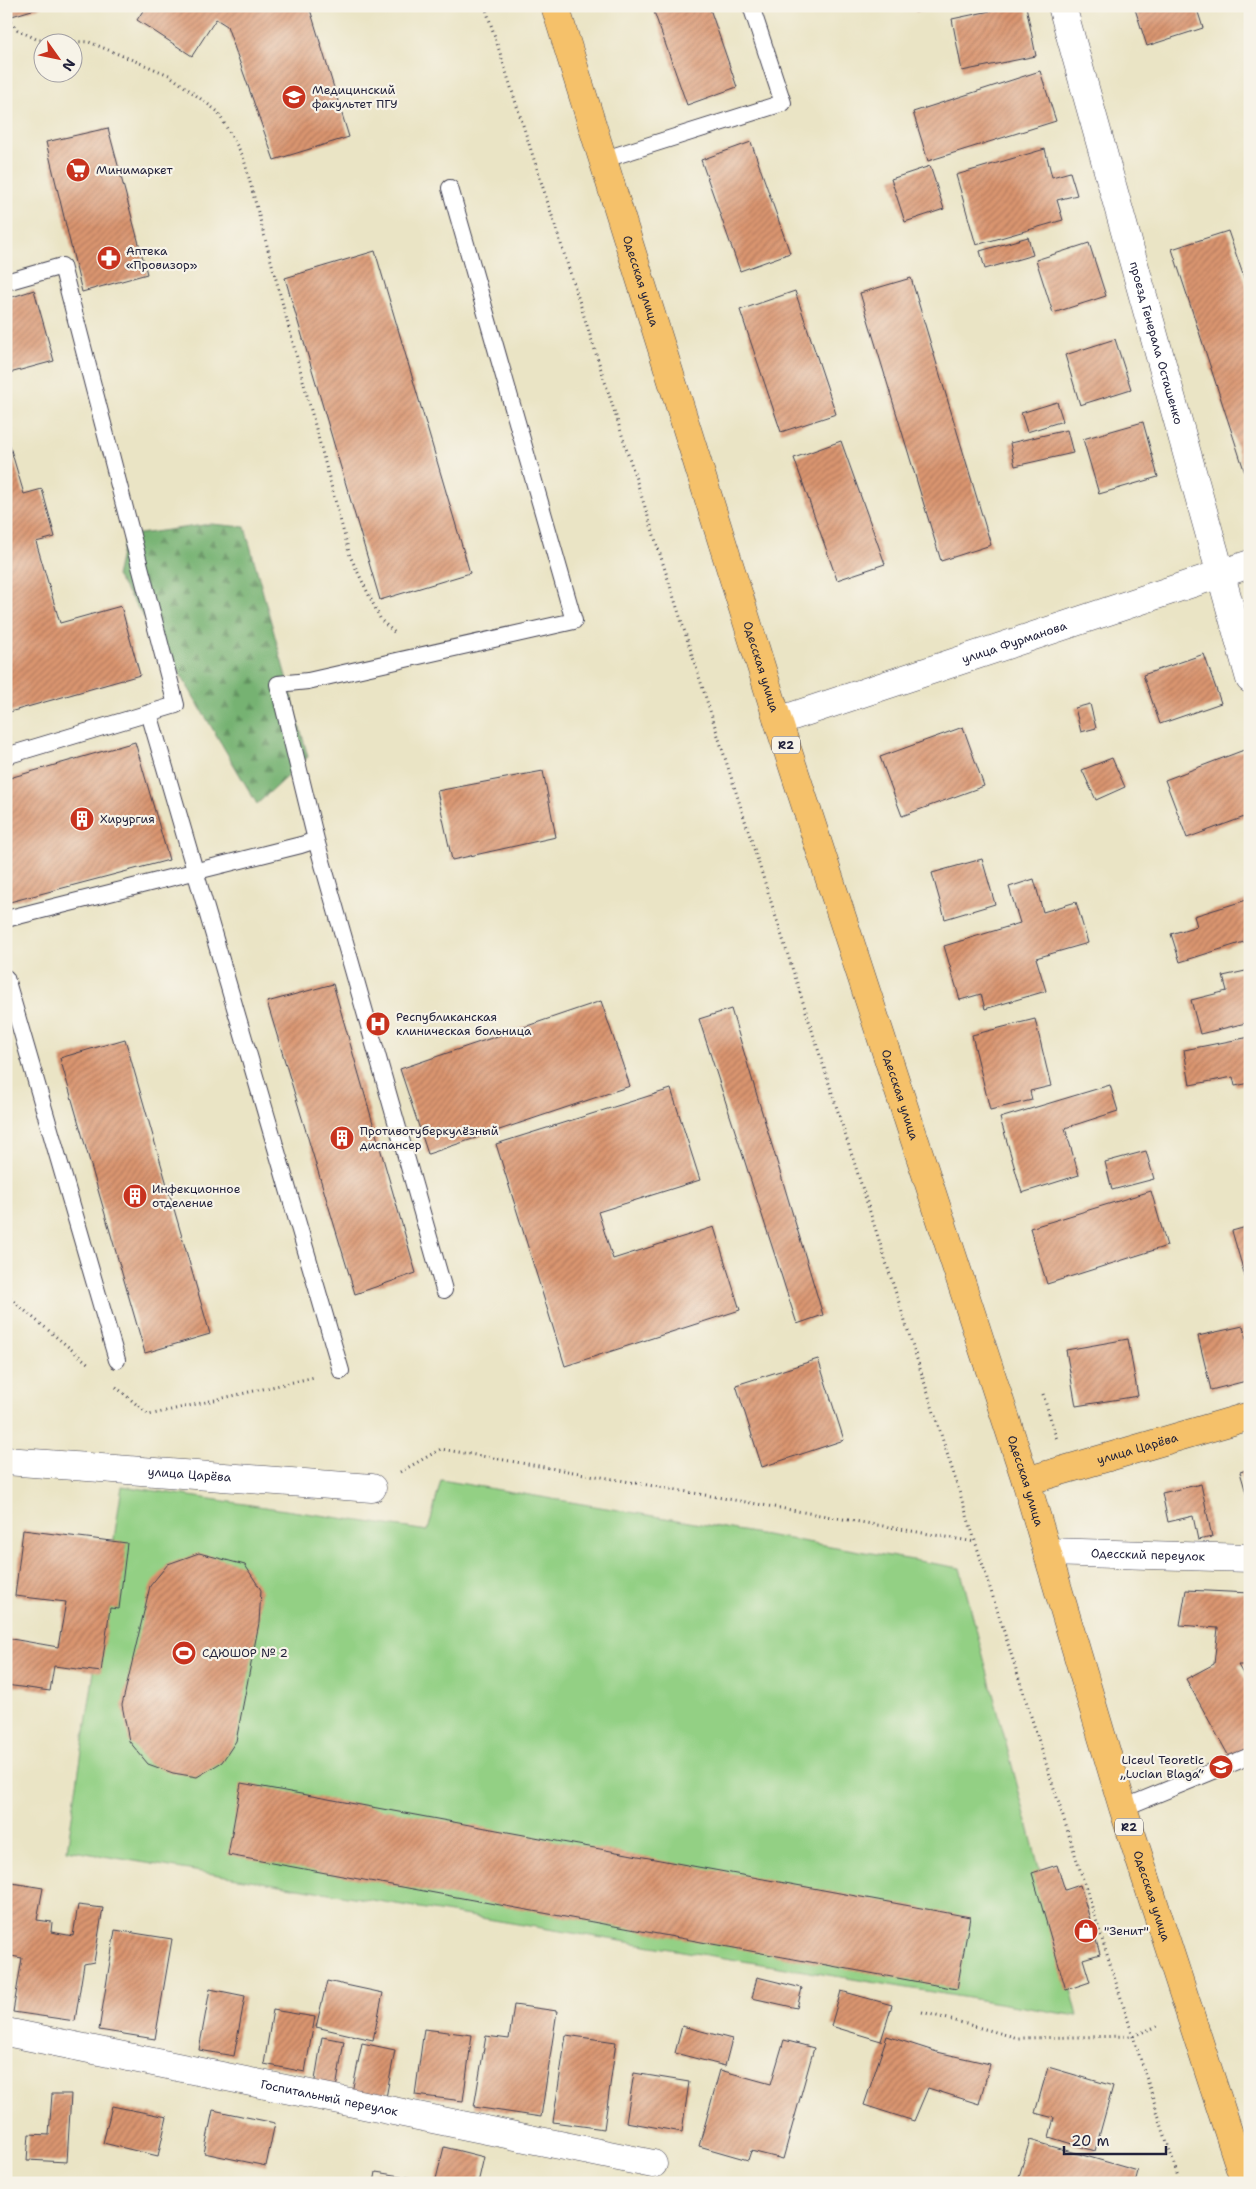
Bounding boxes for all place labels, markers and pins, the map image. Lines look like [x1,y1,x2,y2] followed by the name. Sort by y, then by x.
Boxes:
[312,82,398,112] place label: Медицинский факультет ПГУ
[281,84,307,110] school or university icon: Медицинский факультет ПГУ
[65,157,91,183] supermarket icon: Минимаркет
[96,162,174,178] place label: Минимаркет
[126,243,198,273] place label: Аптека «Провизор»
[96,245,122,271] pharmacy icon: Аптека «Провизор»
[69,806,95,832] building icon: Хирургия
[100,811,155,827] place label: Хирургия
[396,1009,532,1039] place label: Республиканская клиническая больница
[365,1011,391,1037] hospital icon: Республиканская клиническая больница
[360,1123,499,1153] place label: Противотуберкулёзный диспансер
[329,1125,355,1151] building icon: Противотуберкулёзный диспансер
[152,1181,241,1211] place label: Инфекционное отделение
[122,1183,148,1209] building icon: Инфекционное отделение
[171,1640,197,1666] sports icon: СДЮШОР № 2
[202,1645,288,1661] place label: СДЮШОР № 2
[1119,1752,1204,1782] place label: Liceul Teoretic „Lucian Blaga“
[1208,1754,1234,1780] school or university icon: Liceul Teoretic „Lucian Blaga“
[1073,1918,1099,1944] shop icon: "Зенит"
[1104,1923,1149,1939] place label: "Зенит"

